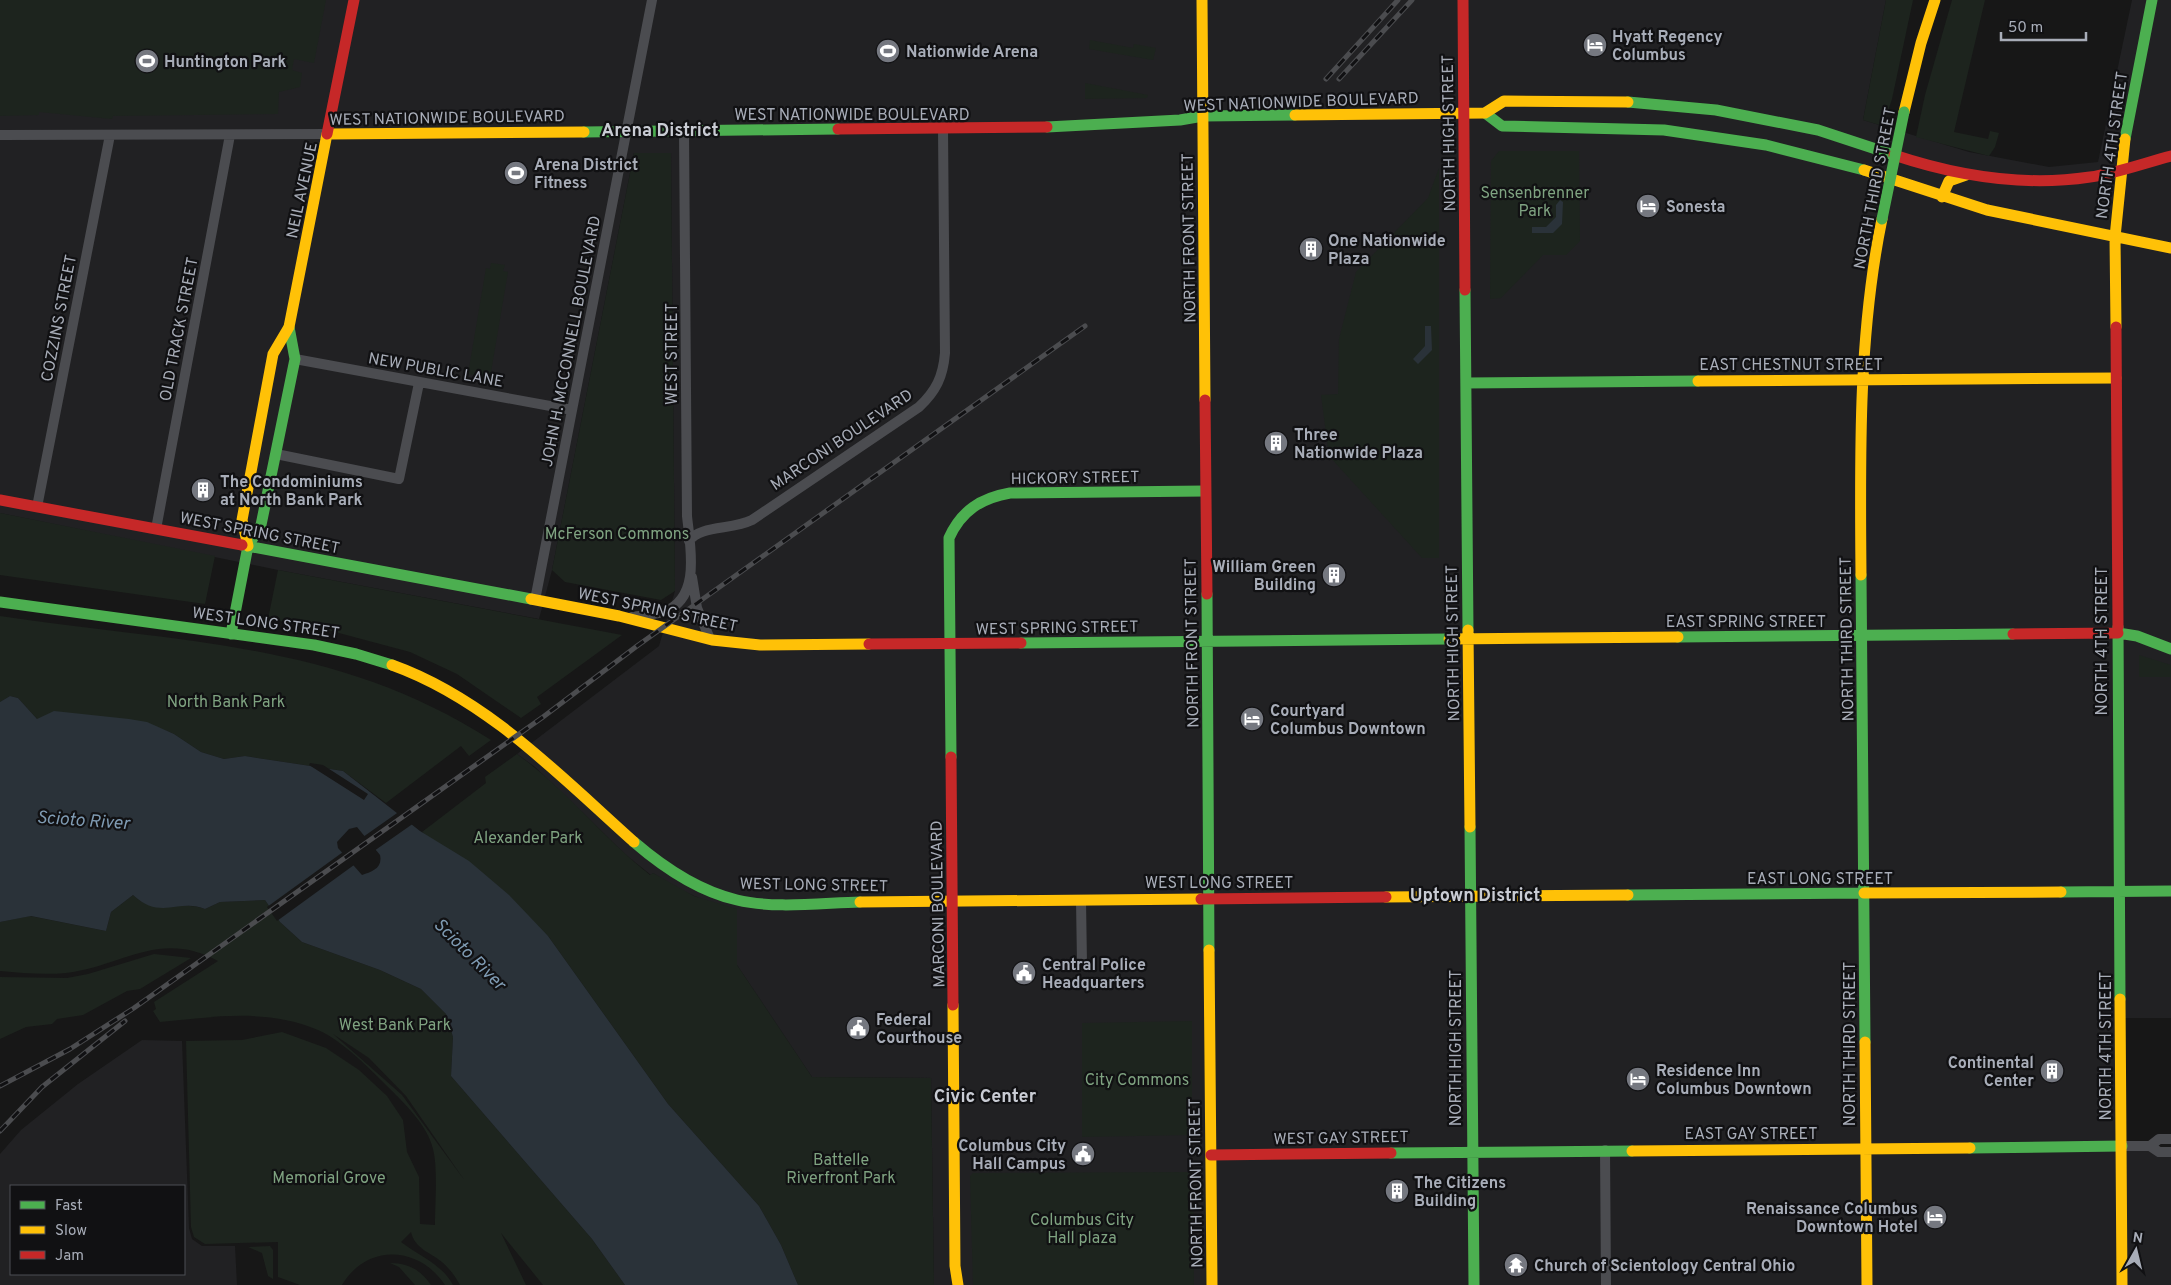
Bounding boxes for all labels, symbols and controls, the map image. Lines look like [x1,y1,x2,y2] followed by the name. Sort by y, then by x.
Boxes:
[2001,10,2086,42] scale bar
[2008,19,2043,38] text: 50 m
[1612,28,1723,66] place label: Hyatt Regency Columbus
[1582,32,1608,58] hotel icon: Hyatt Regency Columbus
[875,38,901,64] sports icon: Nationwide Arena
[906,43,1038,63] place label: Nationwide Arena
[134,48,160,74] sports icon: Huntington Park
[164,53,287,73] place label: Huntington Park
[1439,54,1461,211] street label: NORTH HIGH STREET
[2093,70,2133,220] street label: NORTH 4TH STREET
[1183,89,1419,117] street label: WEST NATIONWIDE BOULEVARD
[734,106,970,126] street label: WEST NATIONWIDE BOULEVARD
[1850,106,1901,271] street label: NORTH THIRD STREET
[329,107,565,131] street label: WEST NATIONWIDE BOULEVARD
[601,120,719,143] district label: Arena District
[283,140,323,240] street label: NEIL AVENUE
[1179,153,1201,323] street label: NORTH FRONT STREET
[534,156,638,194] place label: Arena District Fitness
[503,160,529,186] sports icon: Arena District Fitness
[1480,184,1590,222] park label: Sensenbrenner Park
[1635,193,1661,219] hotel icon: Sonesta
[1666,198,1726,218] place label: Sonesta
[538,214,606,469] street label: JOHN H. MCCONNELL BOULEVARD
[1328,232,1446,270] place label: One Nationwide Plaza
[1298,236,1324,262] building icon: One Nationwide Plaza
[38,253,82,384] street label: COZZINS STREET
[156,256,204,403] street label: OLD TRACK STREET
[663,303,683,405] street label: WEST STREET
[366,349,505,393] street label: NEW PUBLIC LANE
[1699,356,1883,376] street label: EAST CHESTNUT STREET
[767,386,917,496] street label: MARCONI BOULEVARD
[1294,426,1423,464] place label: Three Nationwide Plaza
[1263,430,1289,456] building icon: Three Nationwide Plaza
[1011,468,1140,490] street label: HICKORY STREET
[220,473,363,511] place label: The Condominiums at North Bank Park
[190,477,216,503] building icon: The Condominiums at North Bank Park
[178,509,341,559] street label: WEST SPRING STREET
[545,525,689,545] park label: McFerson Commons
[1837,557,1859,721] street label: NORTH THIRD STREET
[1182,558,1204,728] street label: NORTH FRONT STREET
[1212,558,1316,596] place label: William Green Building
[1321,562,1347,588] building icon: William Green Building
[1443,564,1465,721] street label: NORTH HIGH STREET
[2093,567,2113,715] street label: NORTH 4TH STREET
[576,584,739,638] street label: WEST SPRING STREET
[191,604,341,644] street label: WEST LONG STREET
[1666,613,1826,633] street label: EAST SPRING STREET
[975,618,1139,640] street label: WEST SPRING STREET
[167,693,285,713] park label: North Bank Park
[1270,702,1426,740] place label: Courtyard Columbus Downtown
[1239,706,1265,732] hotel icon: Courtyard Columbus Downtown
[36,807,132,836] water label: Scioto River
[928,820,950,988] street label: MARCONI BOULEVARD
[473,829,583,849] park label: Alexander Park
[1747,870,1893,890] street label: EAST LONG STREET
[1145,874,1293,894] street label: WEST LONG STREET
[739,875,888,897] street label: WEST LONG STREET
[1410,885,1540,908] district label: Uptown District
[428,914,511,998] water label: Scioto River
[1042,956,1146,994] place label: Central Police Headquarters
[1011,960,1037,986] public building icon: Central Police Headquarters
[1841,962,1861,1126] street label: NORTH THIRD STREET
[1447,970,1467,1126] street label: NORTH HIGH STREET
[2097,972,2117,1120] street label: NORTH 4TH STREET
[876,1011,962,1049] place label: Federal Courthouse
[845,1015,871,1041] public building icon: Federal Courthouse
[339,1016,451,1036] park label: West Bank Park
[1948,1054,2034,1092] place label: Continental Center
[2039,1058,2065,1084] building icon: Continental Center
[1656,1062,1812,1100] place label: Residence Inn Columbus Downtown
[1625,1066,1651,1092] hotel icon: Residence Inn Columbus Downtown
[1085,1071,1189,1091] park label: City Commons
[934,1086,1037,1109] district label: Civic Center
[1186,1098,1208,1268] street label: NORTH FRONT STREET
[1685,1125,1817,1145] street label: EAST GAY STREET
[1273,1128,1409,1150] street label: WEST GAY STREET
[958,1137,1066,1175] place label: Columbus City Hall Campus
[1070,1141,1096,1167] public building icon: Columbus City Hall Campus
[786,1151,896,1189] park label: Battelle Riverfront Park
[272,1169,386,1189] park label: Memorial Grove
[1414,1174,1506,1212] place label: The Citizens Building
[1384,1178,1410,1204] building icon: The Citizens Building
[10,1185,185,1275] legend
[55,1197,83,1216] text: Fast
[1746,1200,1918,1238] place label: Renaissance Columbus Downtown Hotel
[1922,1204,1948,1230] hotel icon: Renaissance Columbus Downtown Hotel
[1030,1211,1134,1249] park label: Columbus City Hall plaza
[55,1222,87,1241] text: Slow
[2111,1225,2161,1275] north arrow
[2131,1229,2144,1248] text: N
[55,1247,84,1266] text: Jam
[1503,1252,1529,1278] temple icon: Church of Scientology Central Ohio
[1534,1257,1795,1277] place label: Church of Scientology Central Ohio

